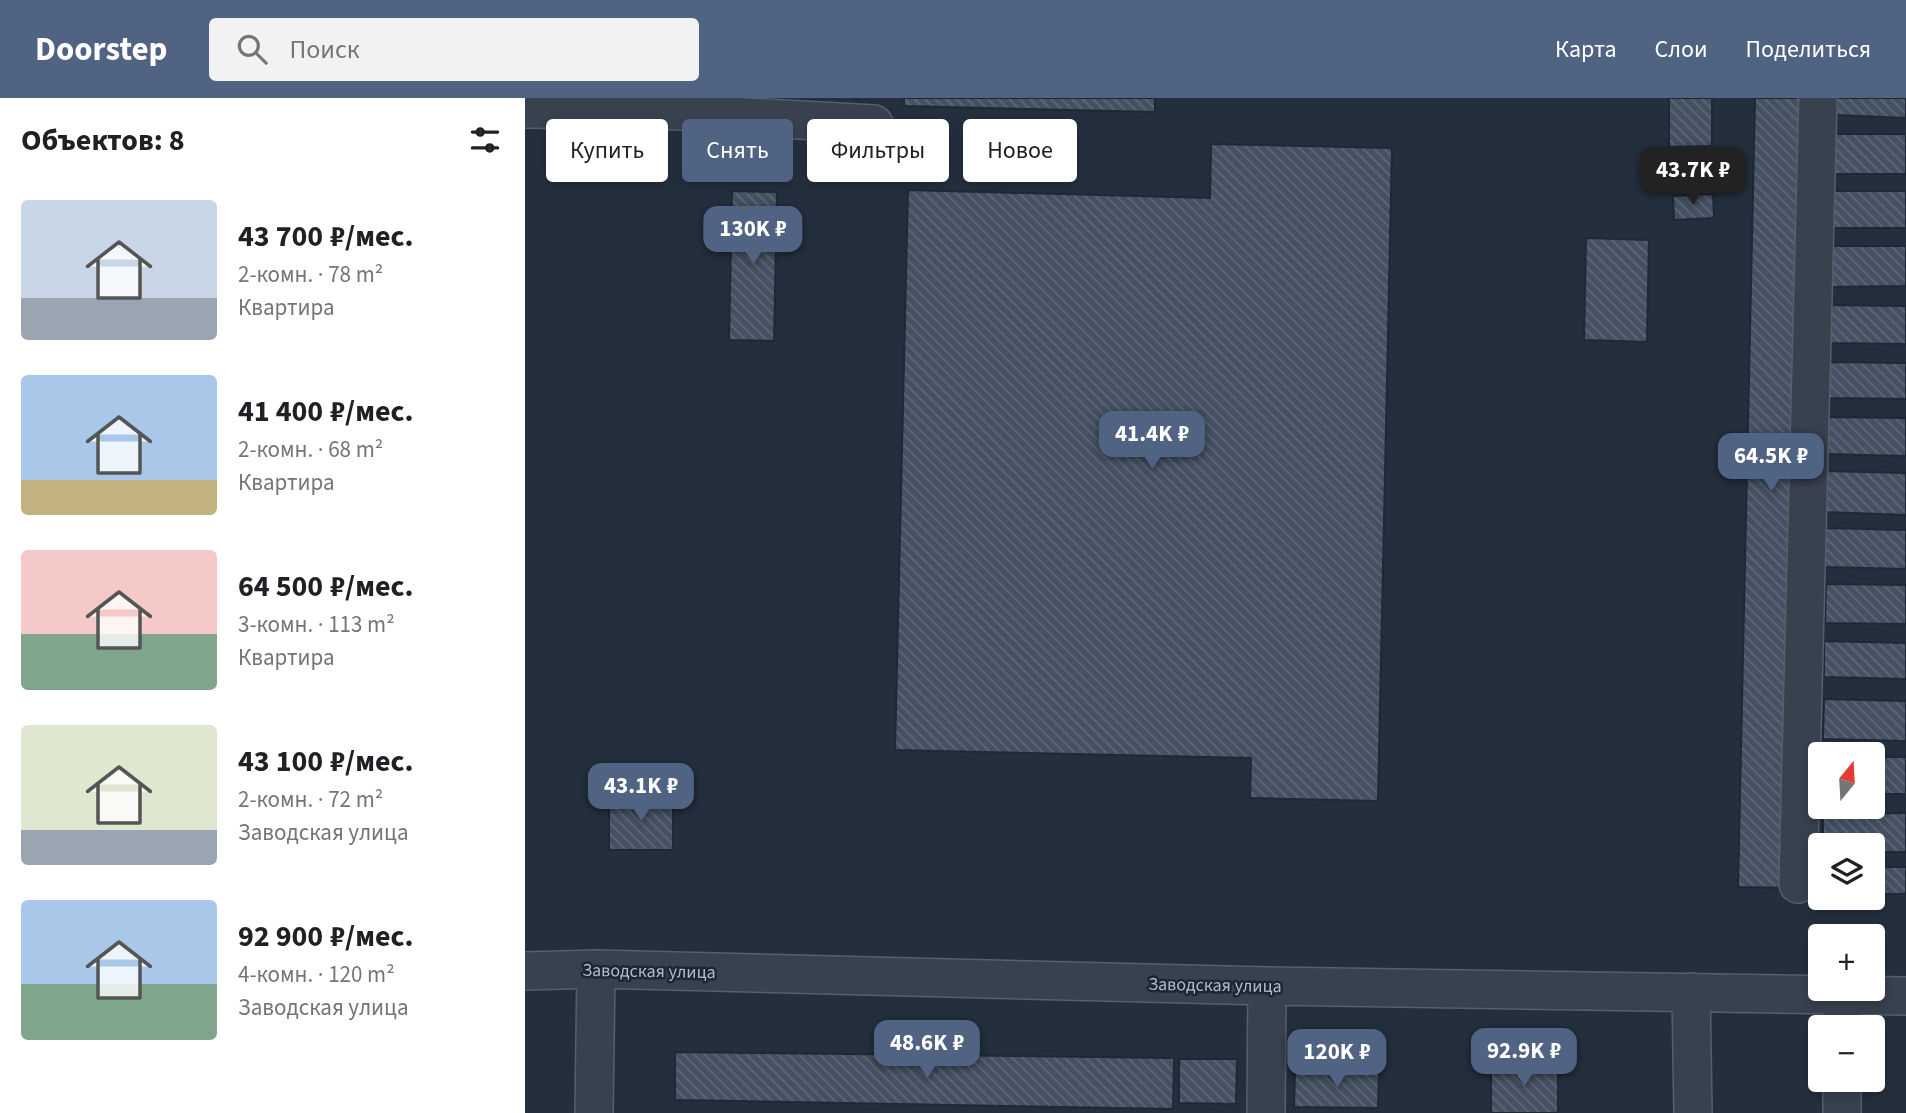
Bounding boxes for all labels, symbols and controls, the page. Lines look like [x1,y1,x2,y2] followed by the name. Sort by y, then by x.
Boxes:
[209,18,699,81] search box
[35,26,167,73] text: Doorstep
[233,30,271,68] icon: search
[289,31,360,68] text: Поиск
[1555,32,1617,67] text: Карта
[1655,32,1708,67] text: Слои
[1746,32,1871,67] text: Поделиться
[21,119,185,162] text: Объектов: 8
[546,119,668,182] chip: Купить
[682,119,793,182] chip: Снять
[807,119,949,182] chip: Фильтры
[963,119,1077,182] chip: Новое
[466,121,504,159] icon: filters
[1628,148,1758,207] pin: 43.7K ₽
[1656,153,1730,186] text: 43.7K ₽
[696,206,810,266] pin: 130K ₽
[719,212,787,245] text: 130K ₽
[238,215,414,258] text: 43 700 ₽/мес.
[77,228,161,312] icon: home
[238,258,383,291] text: 2-комн. · 78 m²
[238,291,335,324] text: Квартира
[238,390,414,433] text: 41 400 ₽/мес.
[77,403,161,487] icon: home
[1087,412,1217,471] pin: 41.4K ₽
[1115,417,1189,450] text: 41.4K ₽
[238,433,383,466] text: 2-комн. · 68 m²
[1706,434,1836,493] pin: 64.5K ₽
[1734,439,1808,472] text: 64.5K ₽
[238,466,335,499] text: Квартира
[238,565,414,608] text: 64 500 ₽/мес.
[77,578,161,662] icon: home
[238,608,395,641] text: 3-комн. · 113 m²
[238,641,335,674] text: Квартира
[238,740,414,783] text: 43 100 ₽/мес.
[1808,742,1885,819] north arrow
[1808,742,1885,1092] map controls
[77,753,161,837] icon: home
[576,764,706,823] pin: 43.1K ₽
[604,769,678,802] text: 43.1K ₽
[238,783,383,816] text: 2-комн. · 72 m²
[238,816,409,849] text: Заводская улица
[1808,833,1885,910] button: layers
[238,915,414,958] text: 92 900 ₽/мес.
[1808,924,1885,1001] button: +
[77,928,161,1012] icon: home
[238,958,395,991] text: 4-комн. · 120 m²
[582,958,716,985] street label: Заводская улица
[1148,972,1282,999] street label: Заводская улица
[238,991,409,1024] text: Заводская улица
[1808,1015,1885,1092] button: −
[862,1020,992,1080] pin: 48.6K ₽
[890,1026,964,1059] text: 48.6K ₽
[1459,1028,1589,1088] pin: 92.9K ₽
[1280,1030,1394,1089] pin: 120K ₽
[1487,1034,1561,1067] text: 92.9K ₽
[1303,1035,1371,1068] text: 120K ₽

